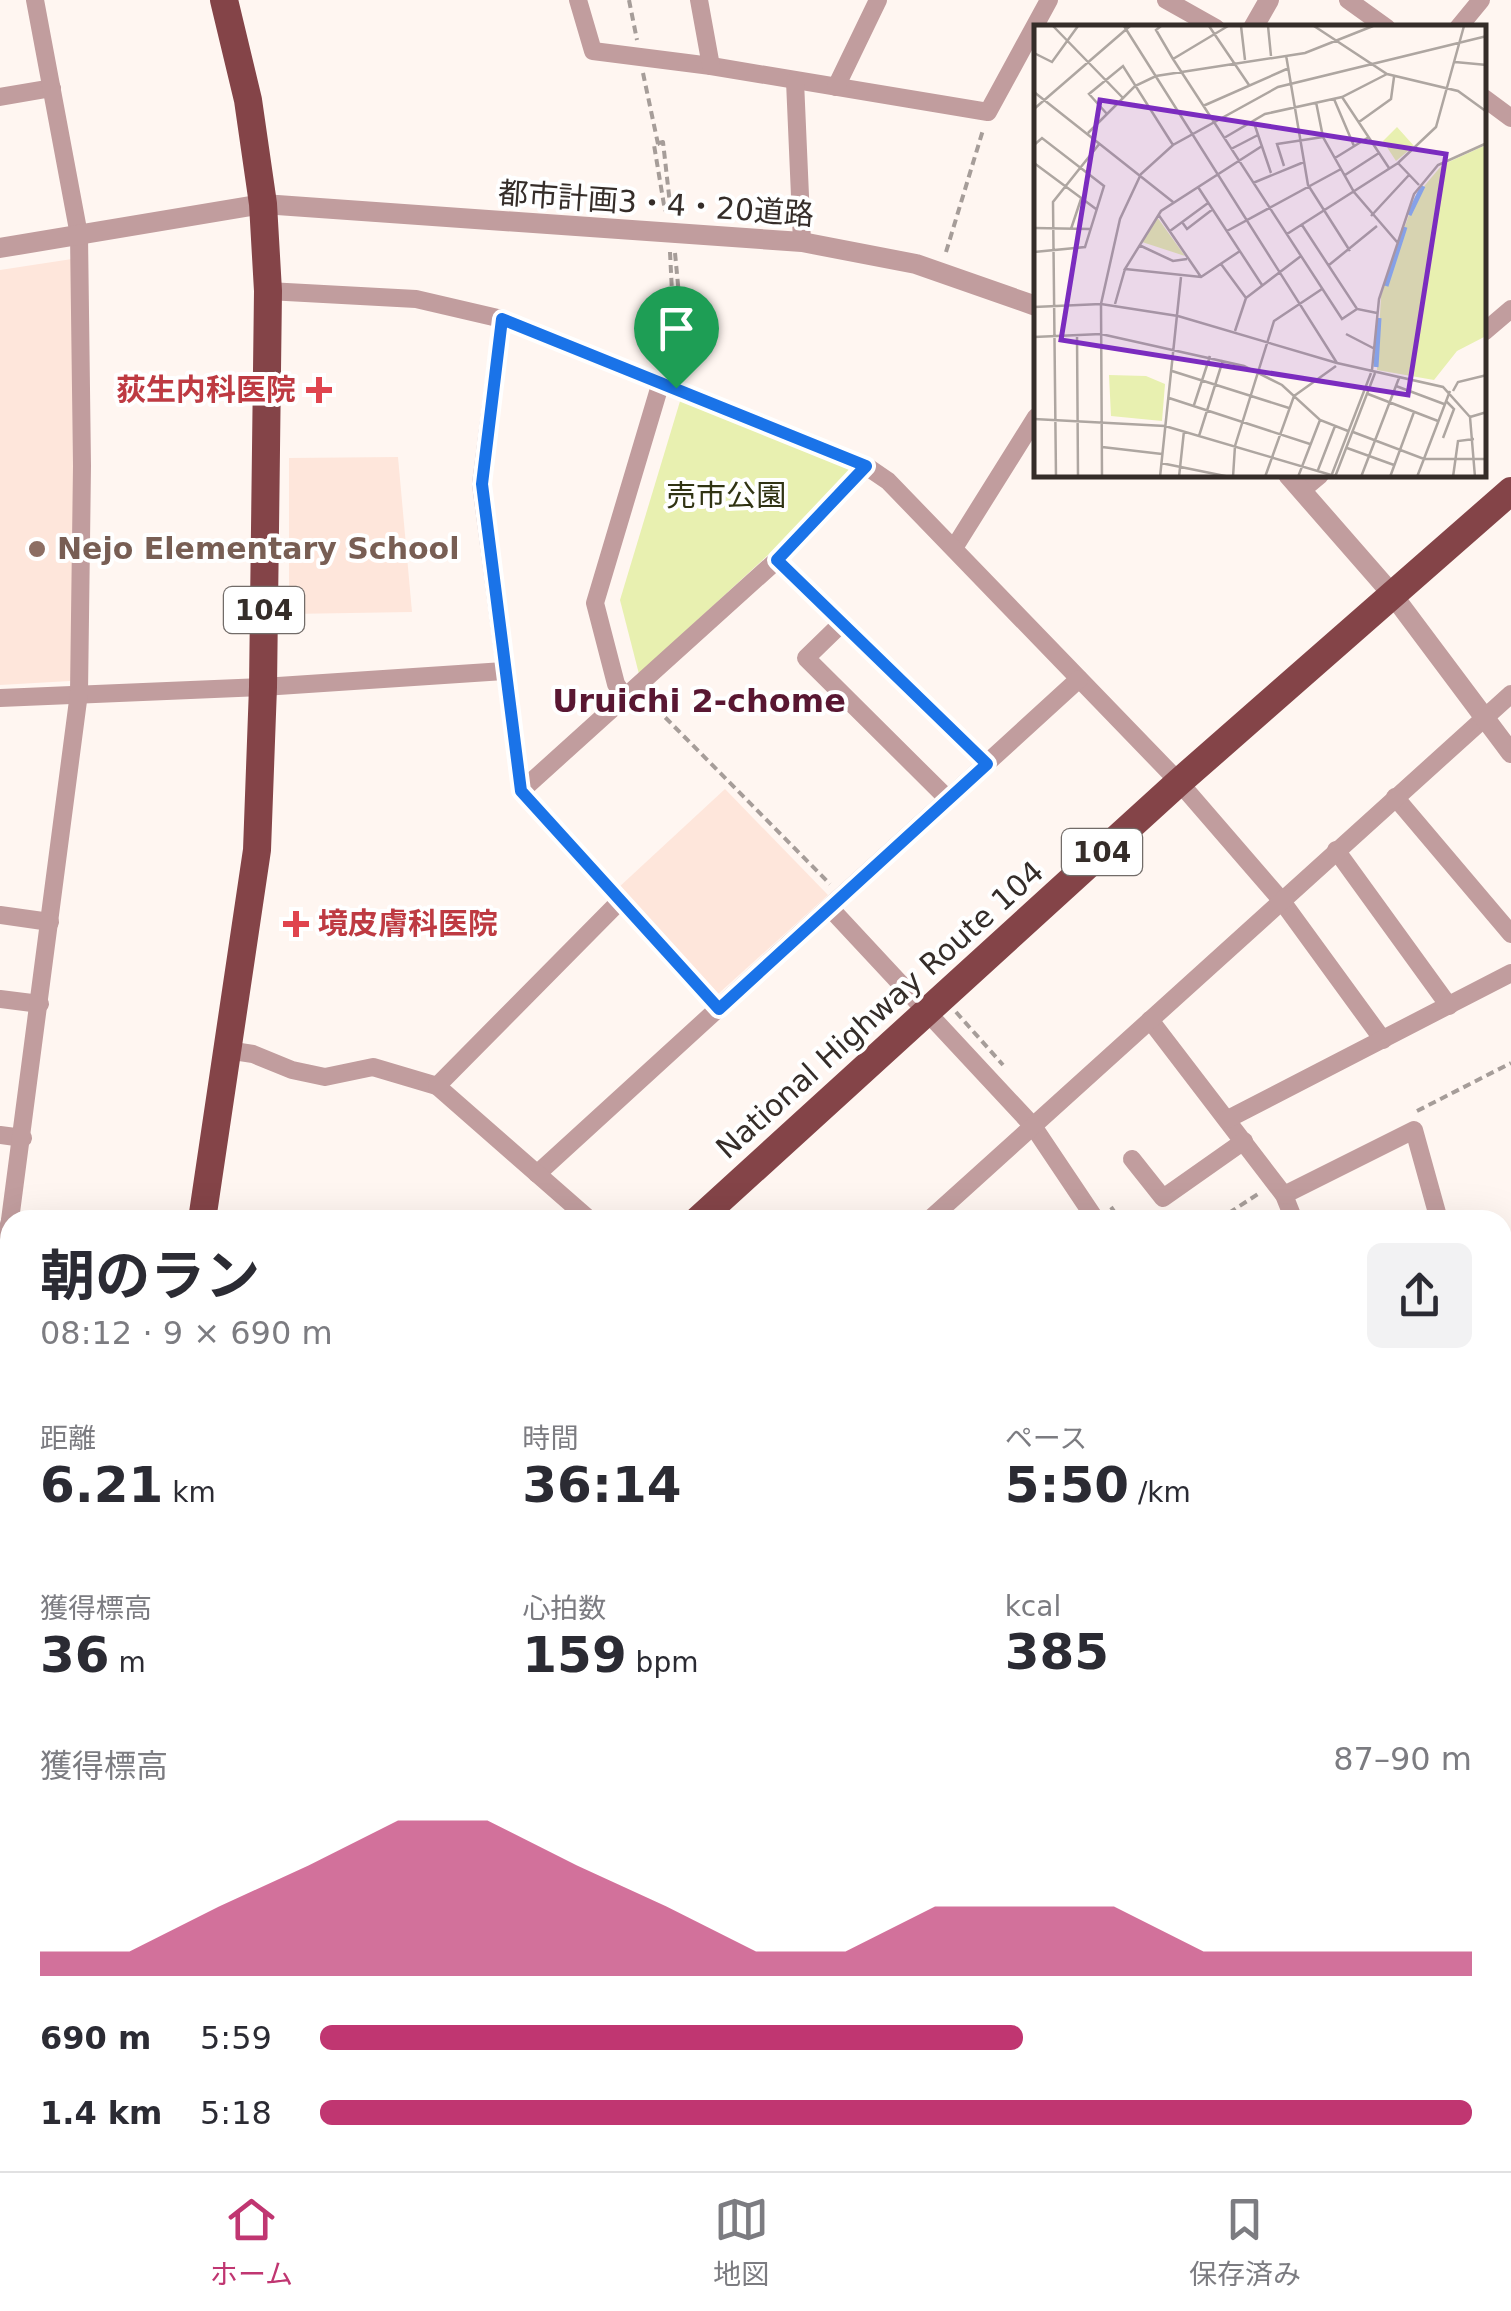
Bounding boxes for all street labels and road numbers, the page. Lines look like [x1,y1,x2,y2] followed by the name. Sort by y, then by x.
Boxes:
[497,175,815,232] street label: 都市計画3・4・20道路
[224,587,304,633] road number: 104
[1062,829,1142,875] road number: 104
[709,854,1050,1166] street label: National Highway Route 104

